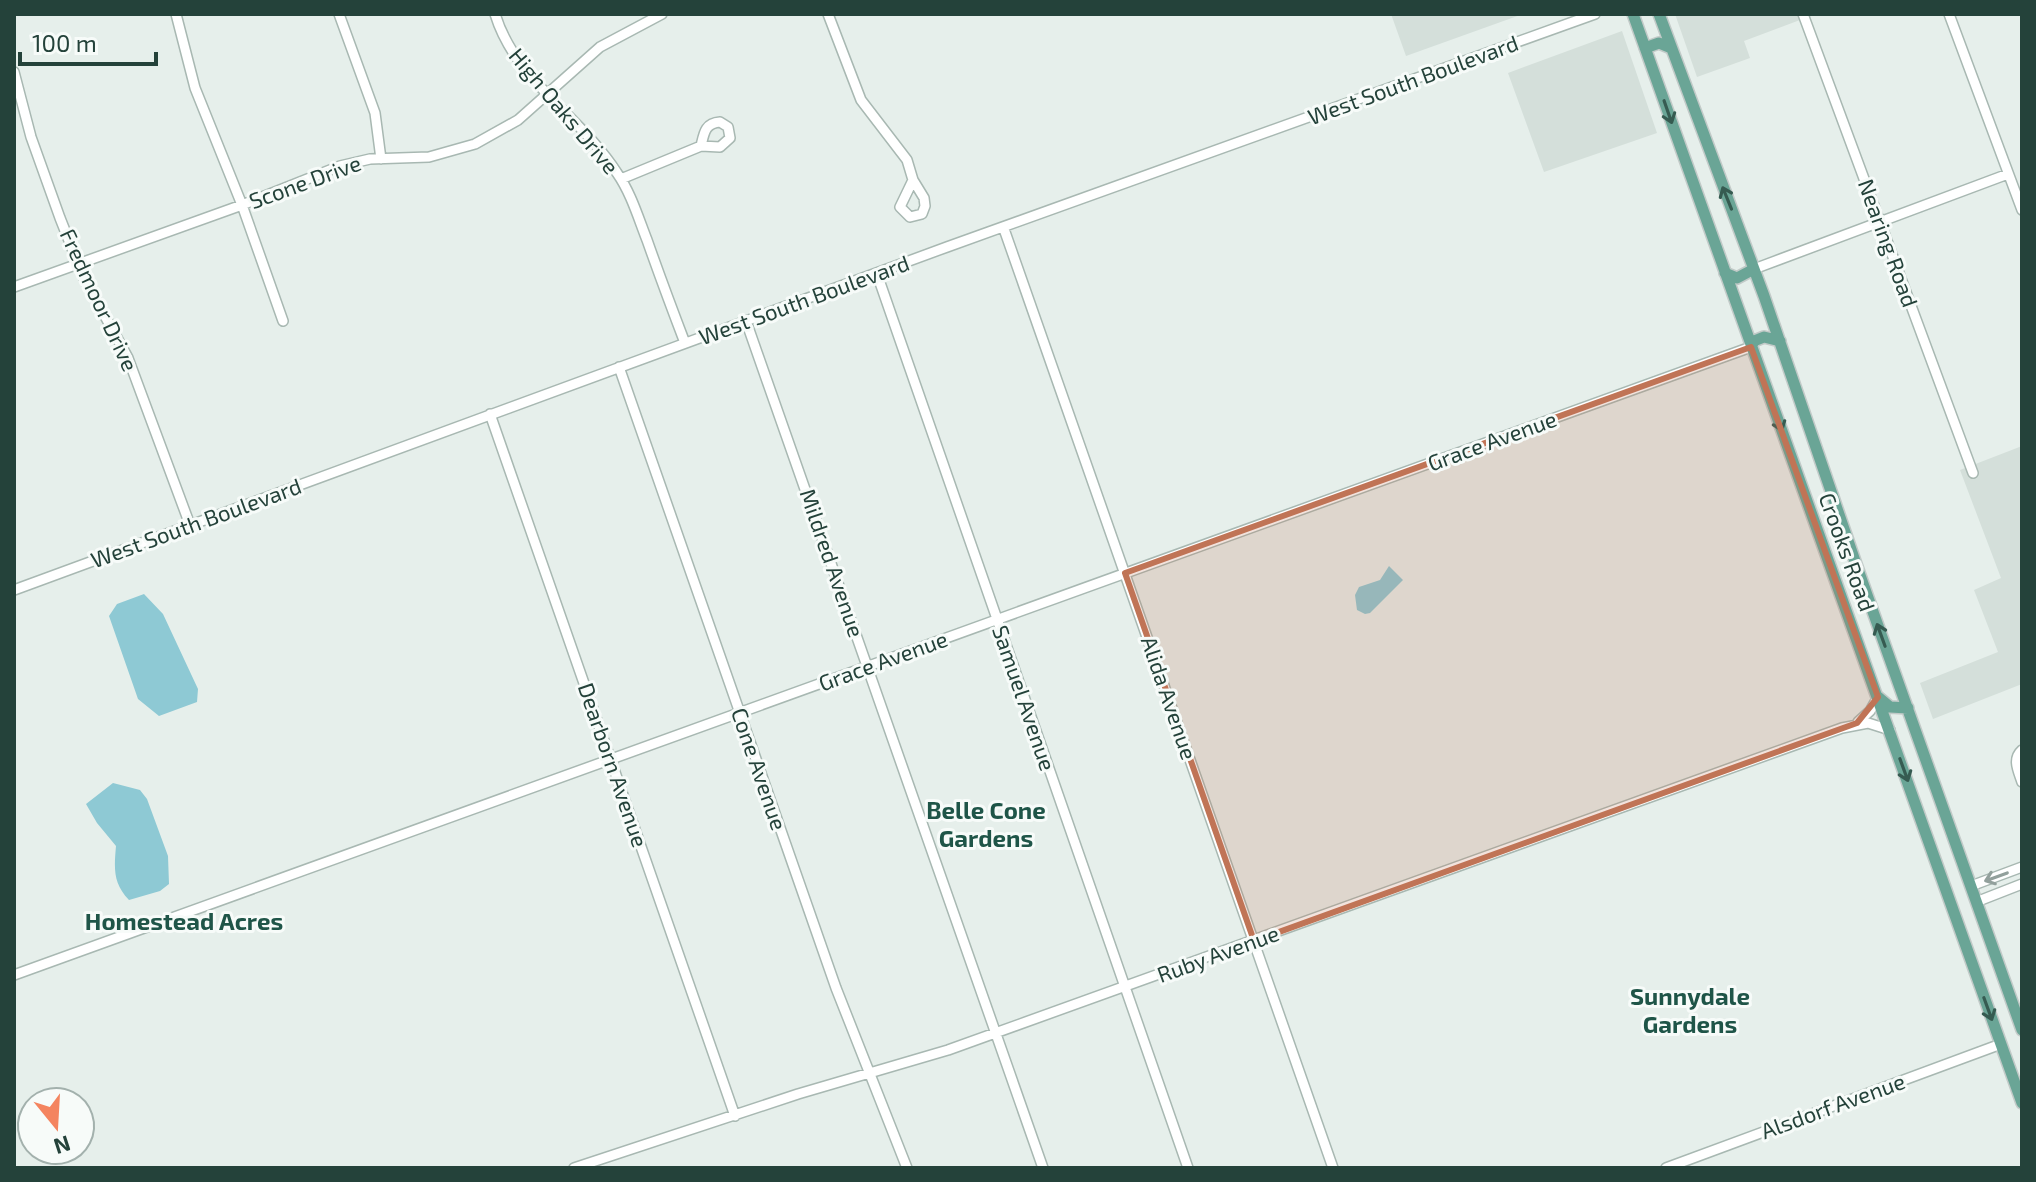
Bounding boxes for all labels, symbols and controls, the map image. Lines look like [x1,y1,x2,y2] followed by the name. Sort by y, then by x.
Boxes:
[20,16,156,66] scale bar
[32,28,97,57] text: 100 m
[1304,29,1521,129] street label: West South Boulevard
[505,42,625,179] street label: High Oaks Drive
[1661,99,1676,124] one-way arrow
[245,149,364,213] street label: Scone Drive
[1854,175,1924,310] street label: Nearing Road
[1719,186,1733,211] one-way arrow
[56,224,144,375] street label: Fredmoor Drive
[695,249,912,349] street label: West South Boulevard
[1424,405,1560,475] street label: Grace Avenue
[1771,407,1786,432] one-way arrow
[87,472,304,572] street label: West South Boulevard
[795,485,870,640] street label: Mildred Avenue
[1815,489,1881,614] street label: Crooks Road
[988,622,1062,774] street label: Samuel Avenue
[1873,623,1888,648] one-way arrow
[815,625,951,695] street label: Grace Avenue
[1137,633,1203,763] street label: Alida Avenue
[574,679,654,850] street label: Dearborn Avenue
[727,704,793,833] street label: Cone Avenue
[1898,757,1912,782] one-way arrow
[926,795,1046,852] district label: Belle Cone Gardens
[1985,871,2009,885] one-way arrow
[85,906,283,935] district label: Homestead Acres
[1153,919,1282,987] street label: Ruby Avenue
[1630,981,1750,1038] district label: Sunnydale Gardens
[1982,996,1997,1021] one-way arrow
[1757,1067,1908,1143] street label: Alsdorf Avenue
[16,1086,96,1166] north arrow
[51,1131,74,1161] text: N

